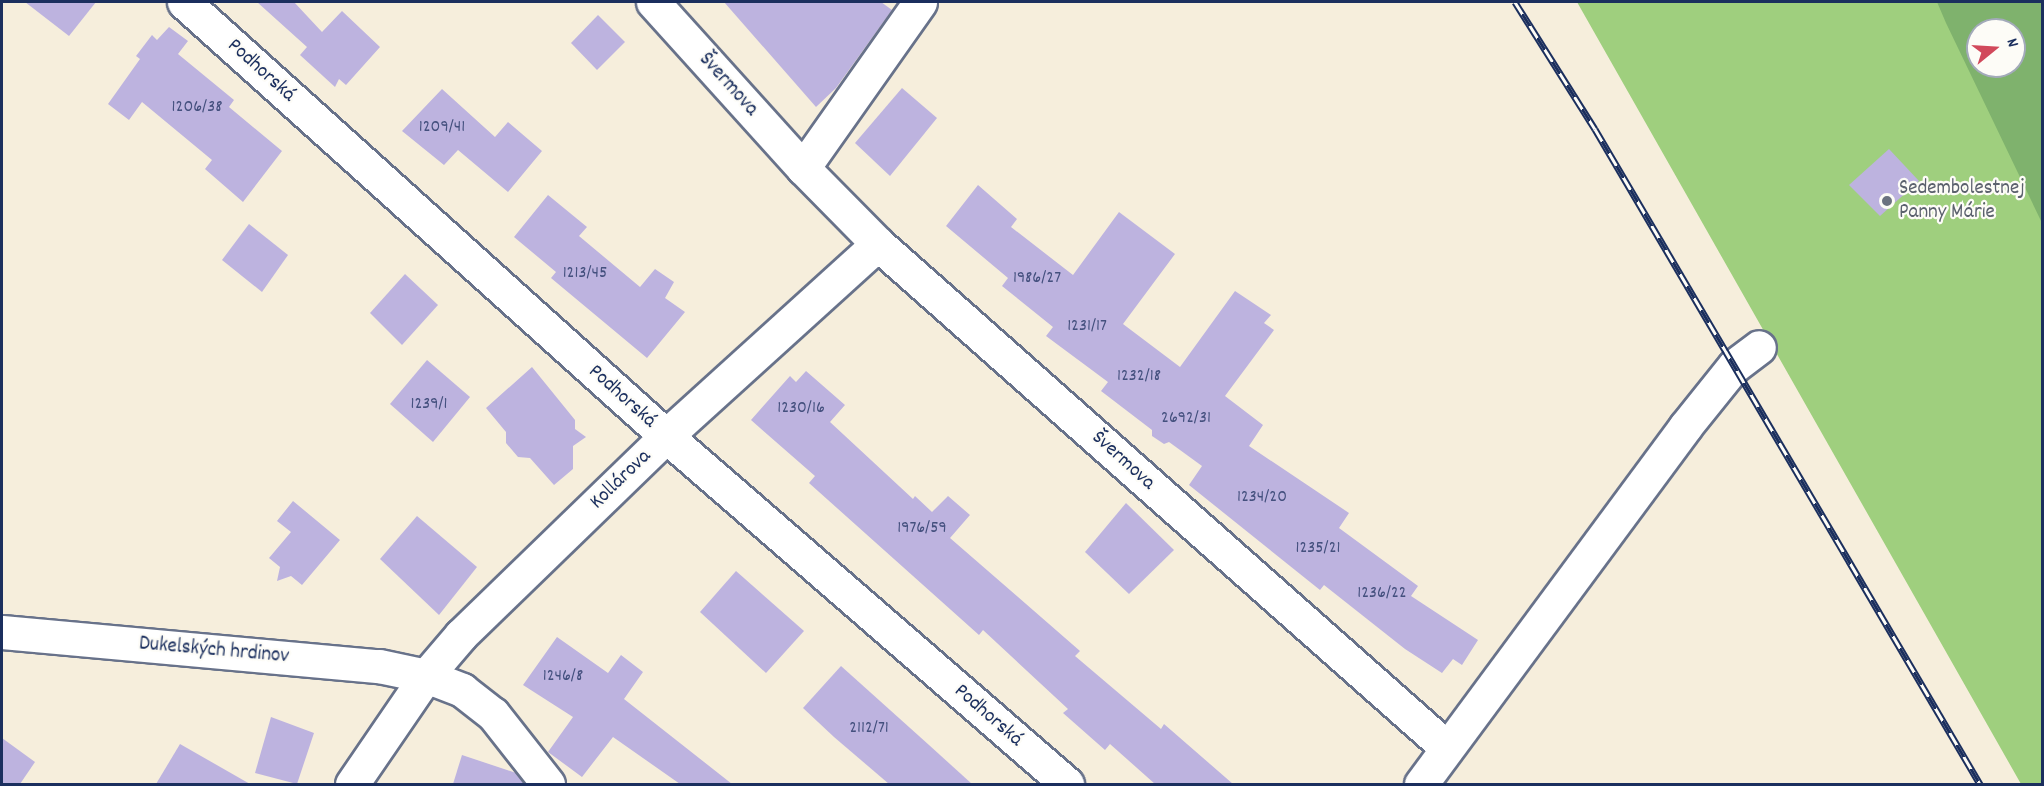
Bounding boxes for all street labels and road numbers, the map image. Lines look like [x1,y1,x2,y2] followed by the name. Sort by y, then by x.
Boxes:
[222,34,300,108] street label: Podhorská
[693,48,763,122] street label: Švermova
[583,360,661,434] street label: Podhorská
[1086,426,1160,496] street label: Švermova
[585,445,657,515] street label: Kollárova
[138,632,290,670] street label: Dukelských hrdinov
[948,679,1028,753] street label: Podhorská

